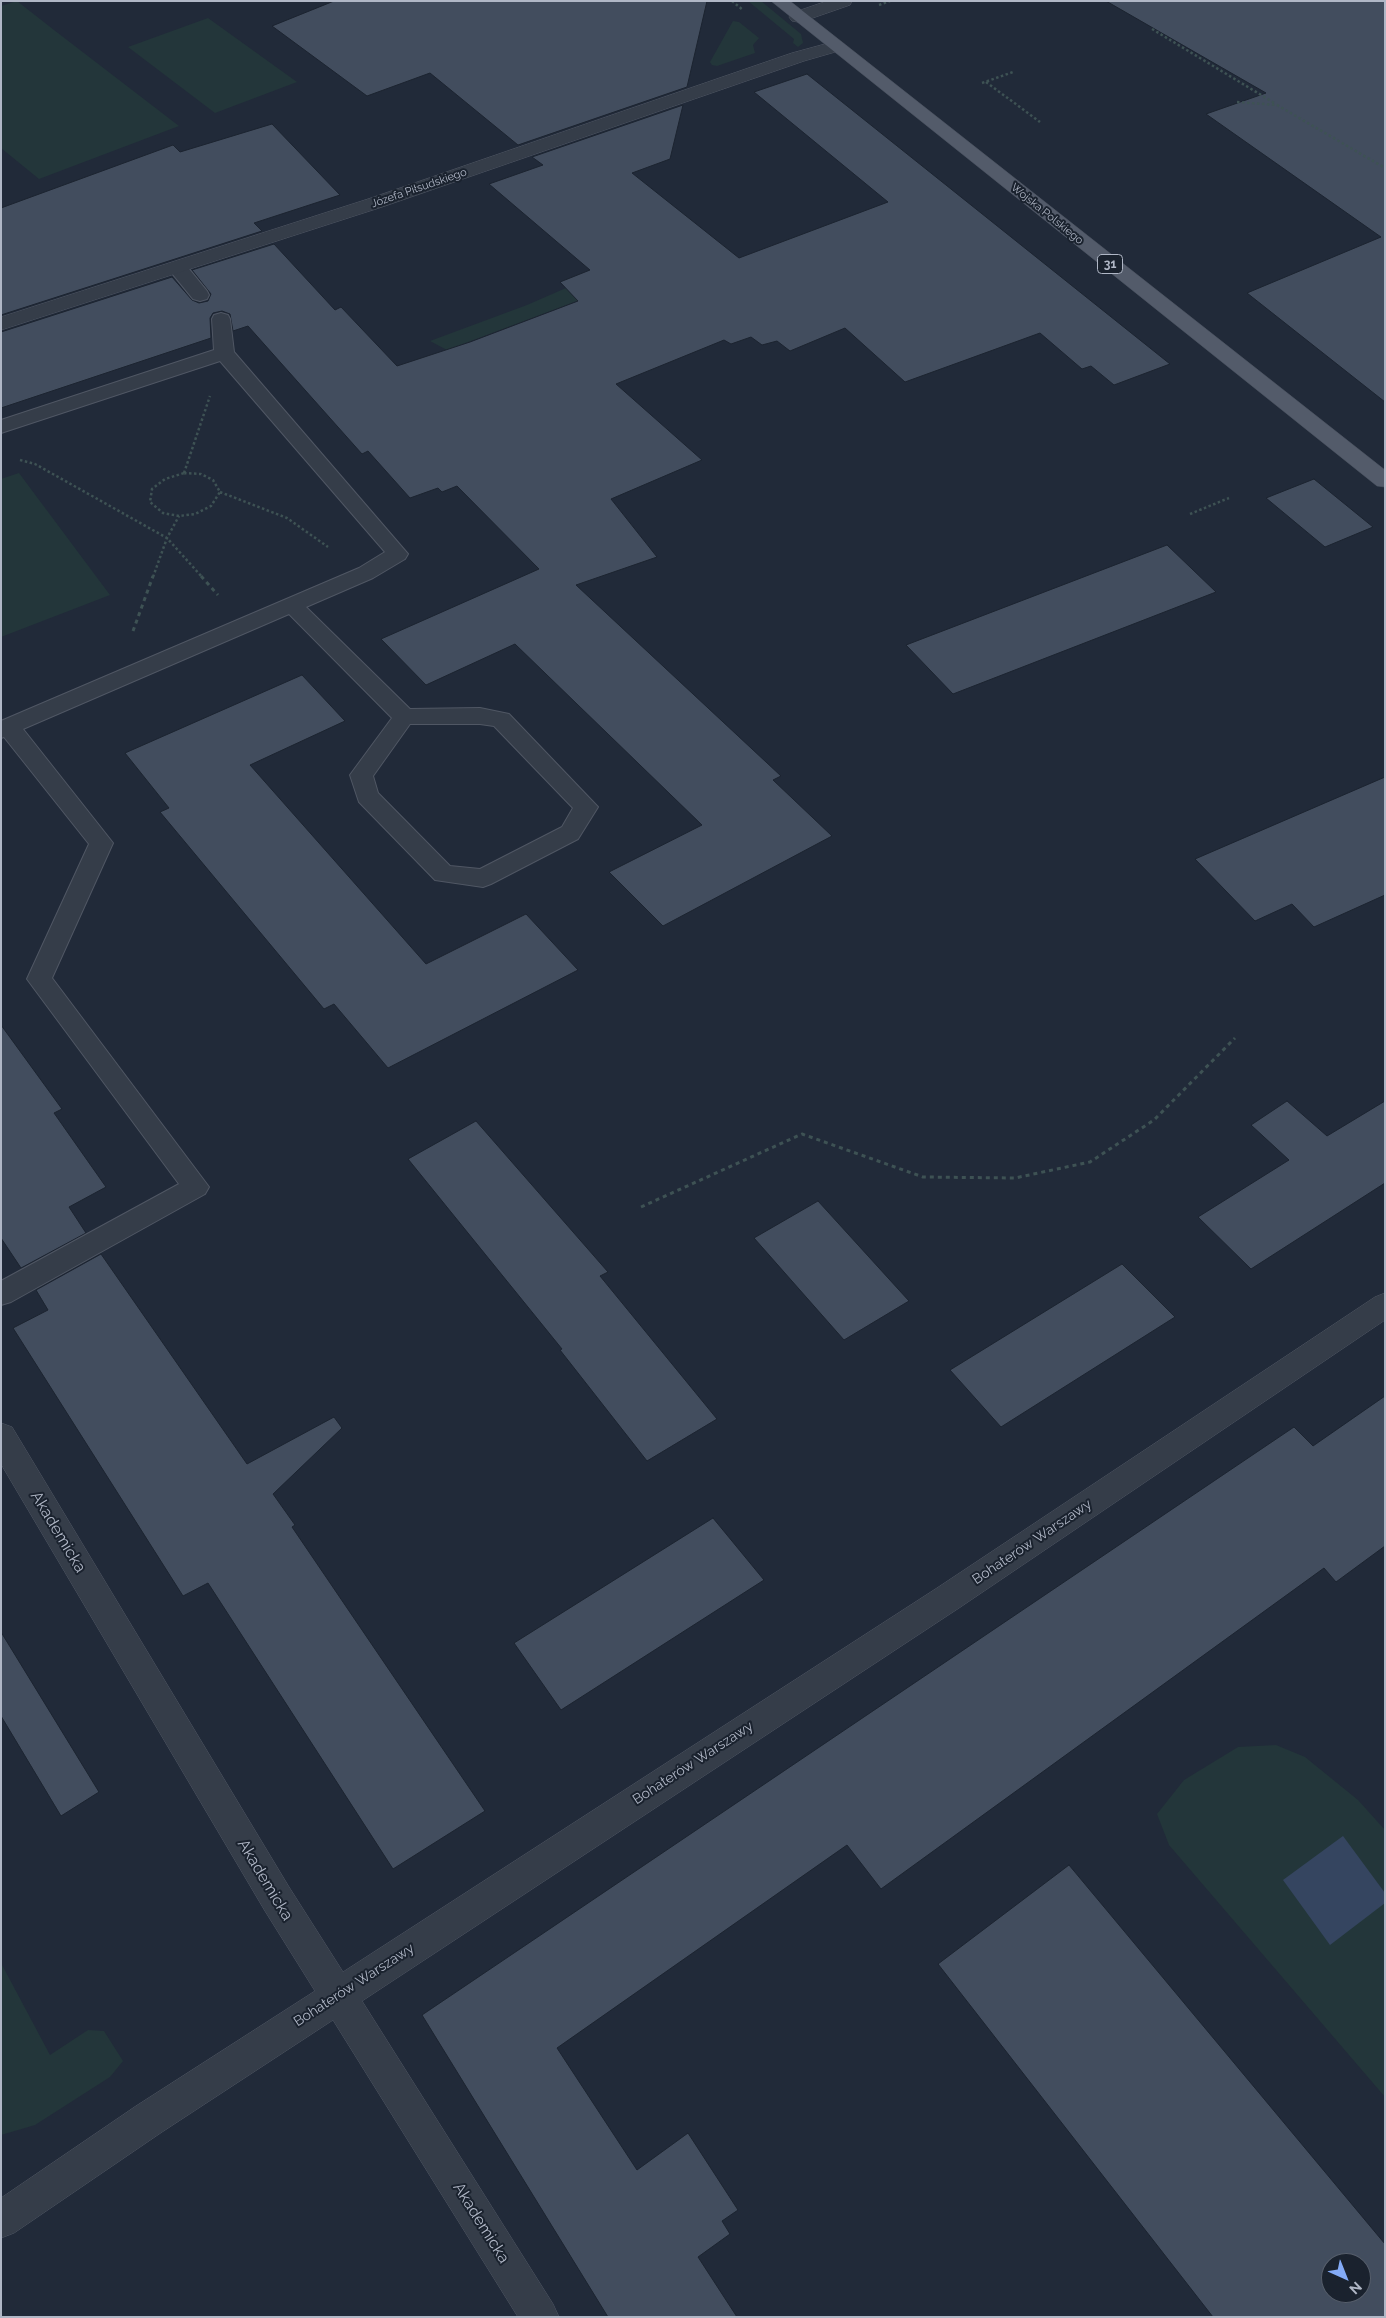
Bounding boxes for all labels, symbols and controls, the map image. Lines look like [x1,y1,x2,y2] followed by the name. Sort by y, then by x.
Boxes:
[369,165,469,211] street label: Józefa Piłsudskiego
[1008,181,1086,247] street label: Wojska Polskiego
[1098,254,1122,274] road number: 31
[26,1488,90,1576] street label: Akademicka
[969,1496,1095,1588] street label: Bohaterów Warszawy
[630,1718,756,1808] street label: Bohaterów Warszawy
[233,1836,297,1924] street label: Akademicka
[291,1940,417,2030] street label: Bohaterów Warszawy
[449,2179,513,2267] street label: Akademicka
[1321,2253,1371,2303] north arrow
[1346,2279,1365,2298] text: N

